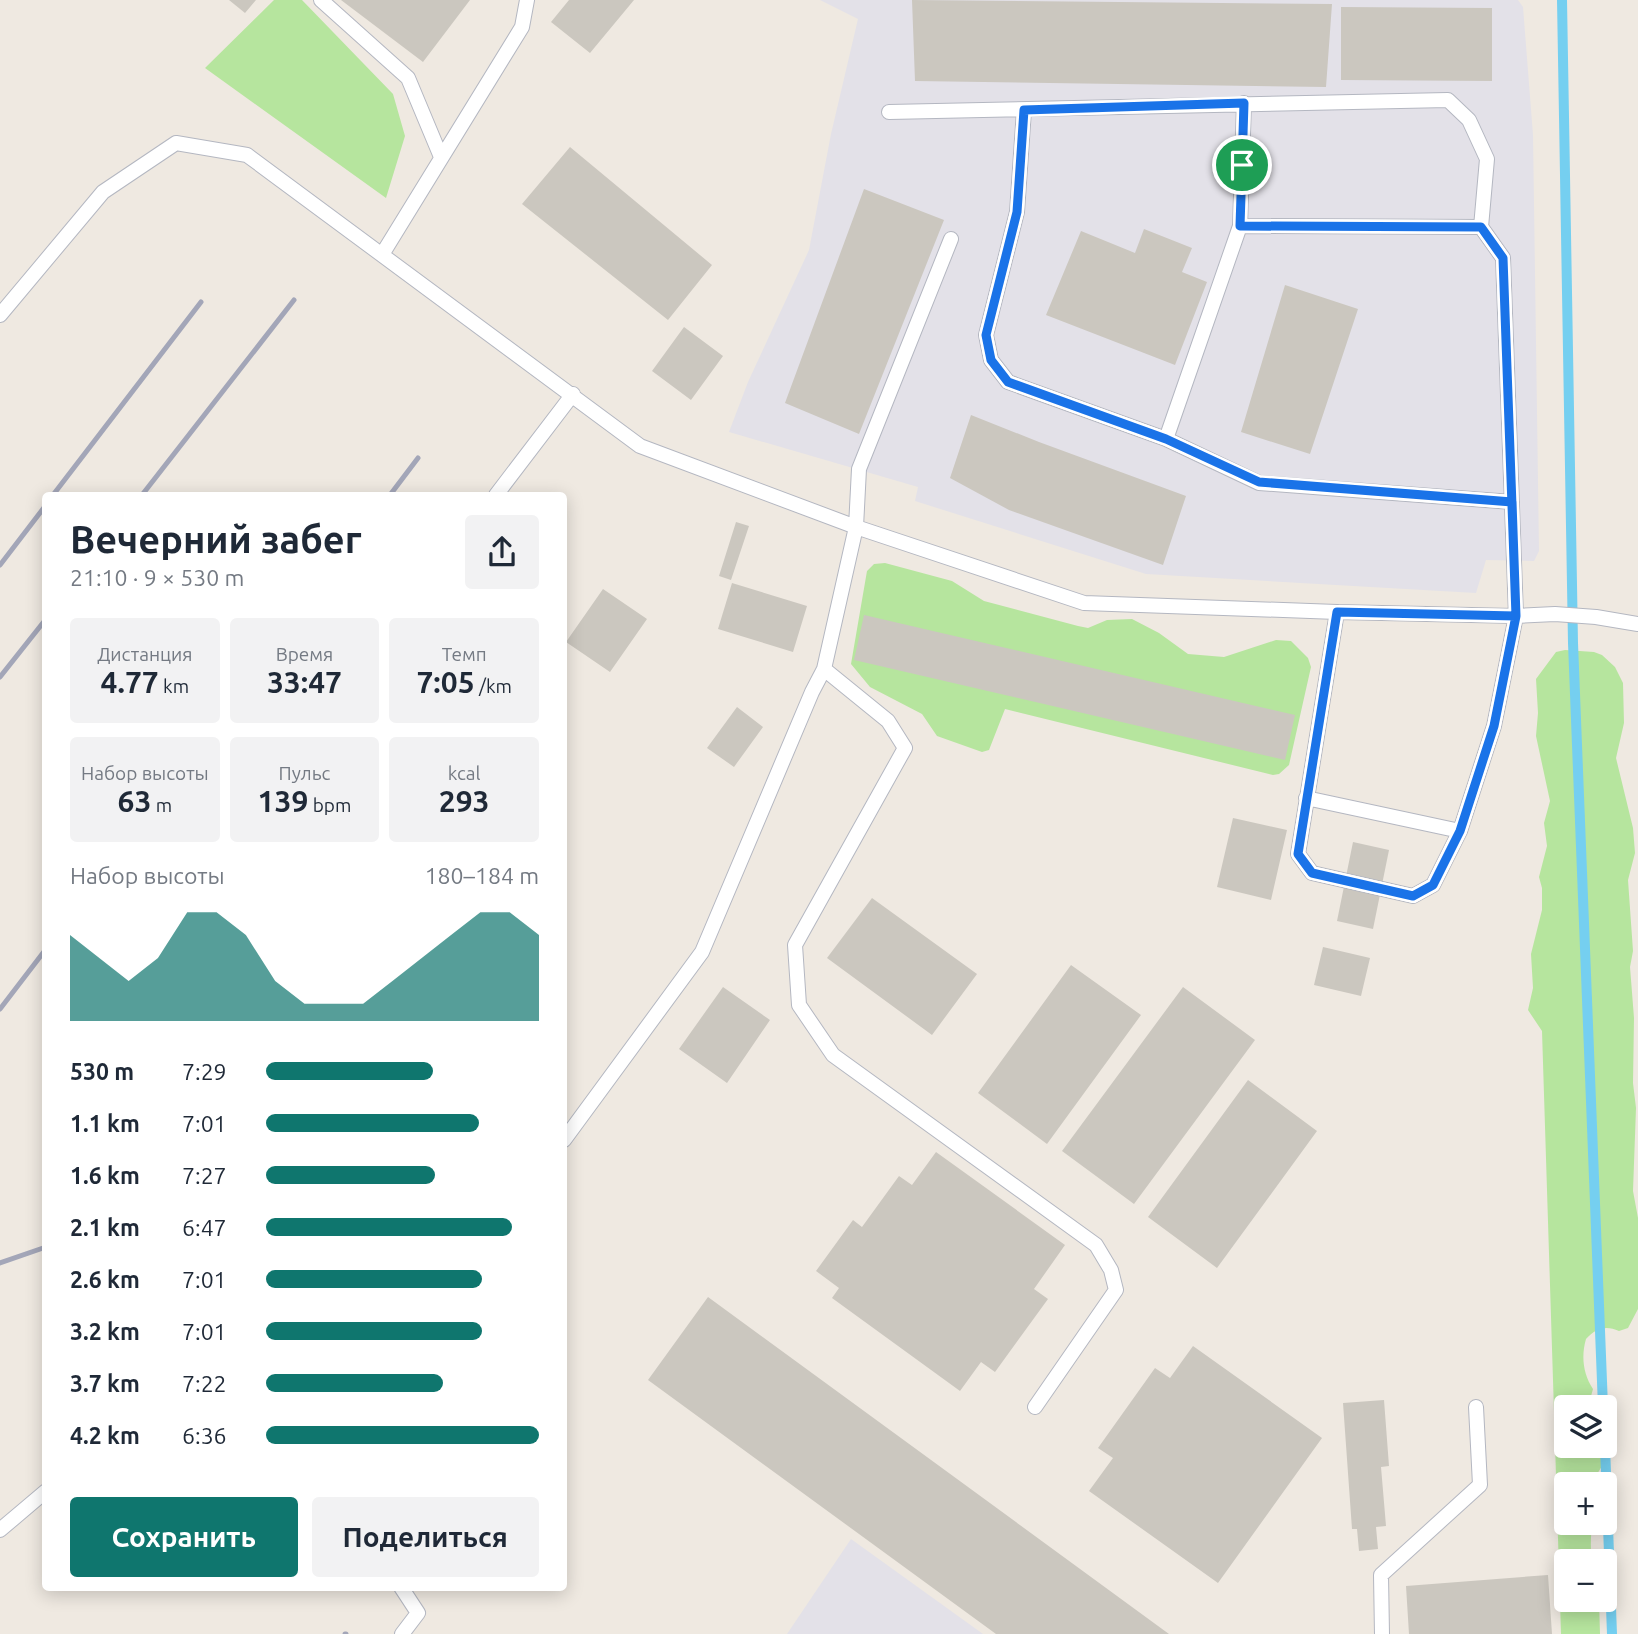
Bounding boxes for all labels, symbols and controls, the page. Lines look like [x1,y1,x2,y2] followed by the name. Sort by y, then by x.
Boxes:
[1212,135,1272,195] pin
[1223,146,1261,184] icon: arrive
[465,515,539,589] button: share
[70,518,362,560] text: Вечерний забег
[70,565,244,590] text: 21:10 · 9 × 530 m
[97,643,193,665] text: Дистанция
[276,643,333,665] text: Время
[442,643,487,665] text: Темп
[101,665,159,699] text: 4.77
[267,665,342,699] text: 33:47
[416,665,475,699] text: 7:05
[159,675,189,697] text: km
[475,675,512,697] text: /km
[81,762,209,784] text: Набор высоты
[279,762,330,784] text: Пульс
[448,762,481,784] text: kcal
[118,784,151,818] text: 63
[258,784,308,818] text: 139
[439,784,490,818] text: 293
[151,794,172,816] text: m
[308,794,351,816] text: bpm
[70,863,225,888] text: Набор высоты
[425,863,539,888] text: 180–184 m
[70,1059,134,1084] text: 530 m
[182,1059,227,1084] text: 7:29
[70,1111,140,1136] text: 1.1 km
[182,1111,227,1136] text: 7:01
[70,1163,140,1188] text: 1.6 km
[182,1163,227,1188] text: 7:27
[70,1215,140,1240] text: 2.1 km
[182,1215,227,1240] text: 6:47
[70,1267,140,1292] text: 2.6 km
[182,1267,227,1292] text: 7:01
[70,1319,140,1344] text: 3.2 km
[182,1319,227,1344] text: 7:01
[70,1371,140,1396] text: 3.7 km
[182,1371,227,1396] text: 7:22
[1554,1395,1617,1612] map controls
[1554,1395,1617,1458] button: layers
[70,1423,140,1448] text: 4.2 km
[182,1423,227,1448] text: 6:36
[1554,1472,1617,1535] button: +
[70,1497,298,1577] button: Сохранить
[312,1497,539,1577] button: Поделиться
[1554,1549,1617,1612] button: −

